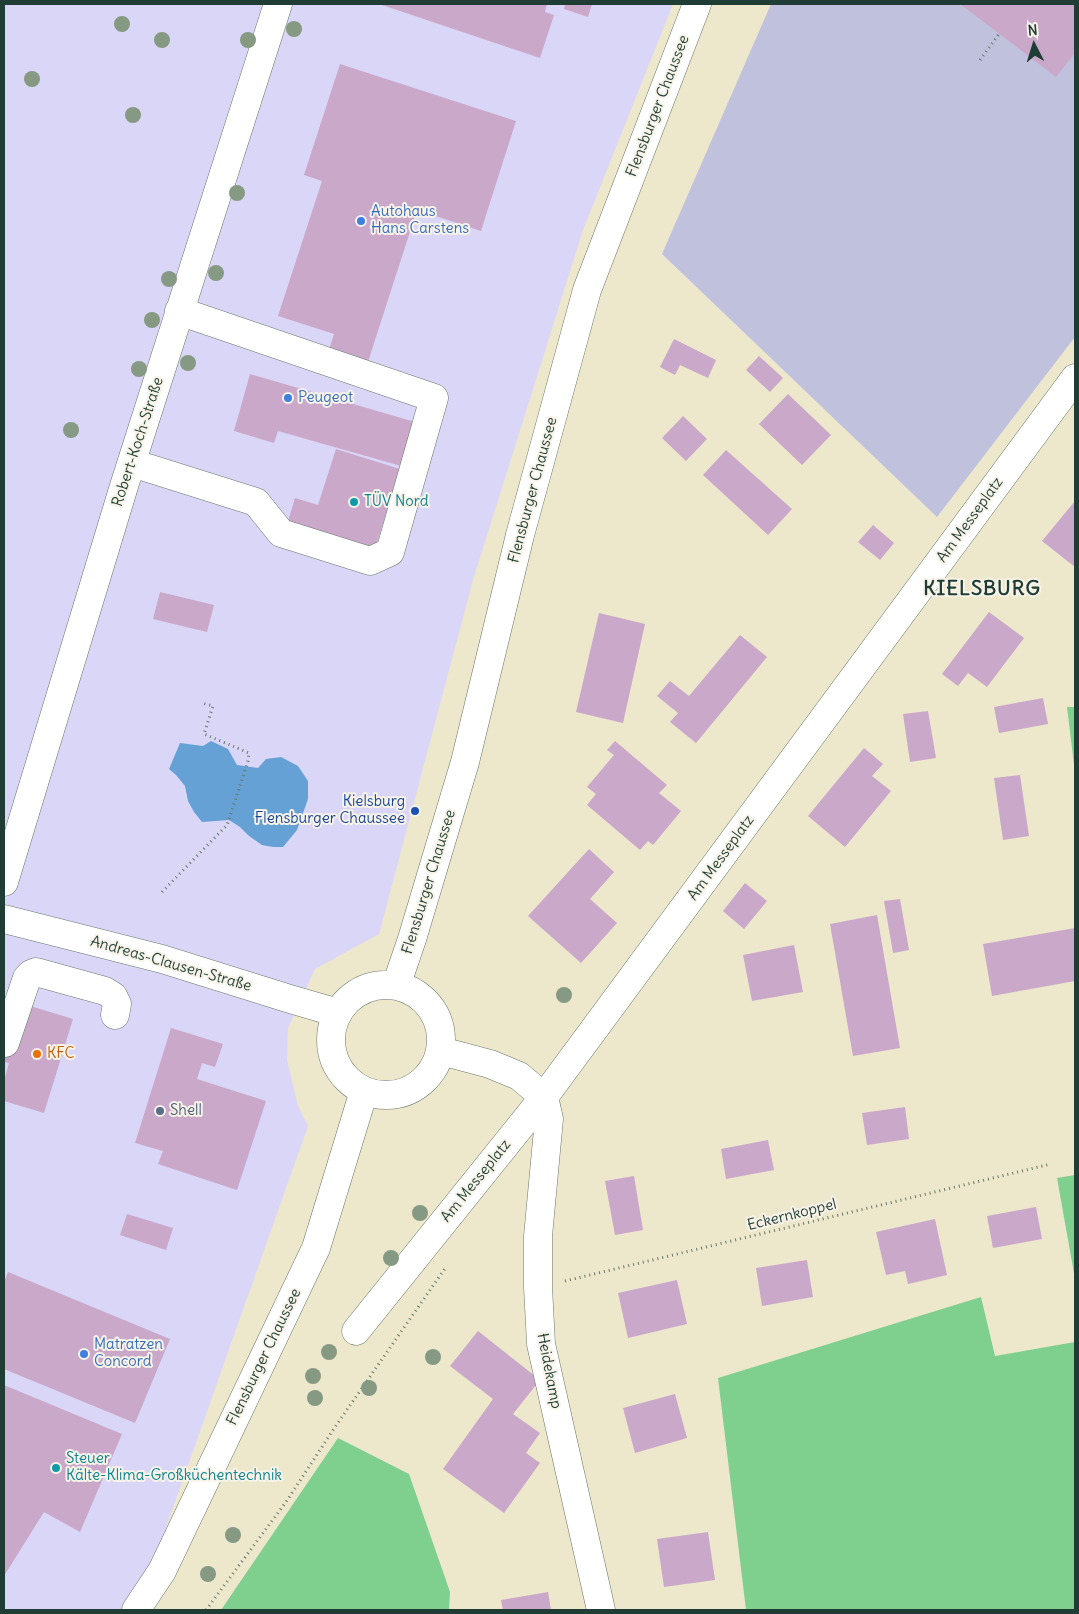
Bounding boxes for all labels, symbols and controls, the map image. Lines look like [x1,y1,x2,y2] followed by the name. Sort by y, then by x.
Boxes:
[1009,20,1059,70] north arrow
[1027,21,1038,39] text: N
[623,33,693,179] street label: Flensburger Chaussee
[371,203,469,238] place label: Autohaus Hans Carstens
[355,215,367,227] marker: Autohaus Hans Carstens
[109,375,167,509] street label: Robert-Koch-Straße
[298,389,353,407] place label: Peugeot
[282,392,294,404] marker: Peugeot
[505,415,561,565] street label: Flensburger Chaussee
[933,474,1007,566] street label: Am Messeplatz
[364,493,428,511] place label: TÜV Nord
[348,496,360,508] marker: TÜV Nord
[922,577,1042,601] district label: KIELSBURG
[255,793,405,828] place label: Kielsburg Flensburger Chaussee
[409,805,421,817] marker: Kielsburg Flensburger Chaussee
[398,808,460,956] street label: Flensburger Chaussee
[684,812,758,904] street label: Am Messeplatz
[89,932,253,996] street label: Andreas-Clausen-Straße
[47,1045,74,1063] place label: KFC
[31,1048,43,1060] marker: KFC
[170,1102,202,1120] place label: Shell
[154,1105,166,1117] marker: Shell
[437,1136,515,1226] street label: Am Messeplatz
[746,1195,838,1235] street label: Eckernkoppel
[223,1286,305,1428] street label: Flensburger Chaussee
[533,1332,565,1410] street label: Heidekamp
[94,1336,163,1371] place label: Matratzen Concord
[78,1348,90,1360] marker: Matratzen Concord
[66,1450,282,1485] place label: Steuer Kälte-Klima-Großküchentechnik
[50,1462,62,1474] marker: Steuer Kälte-Klima-Großküchentechnik

